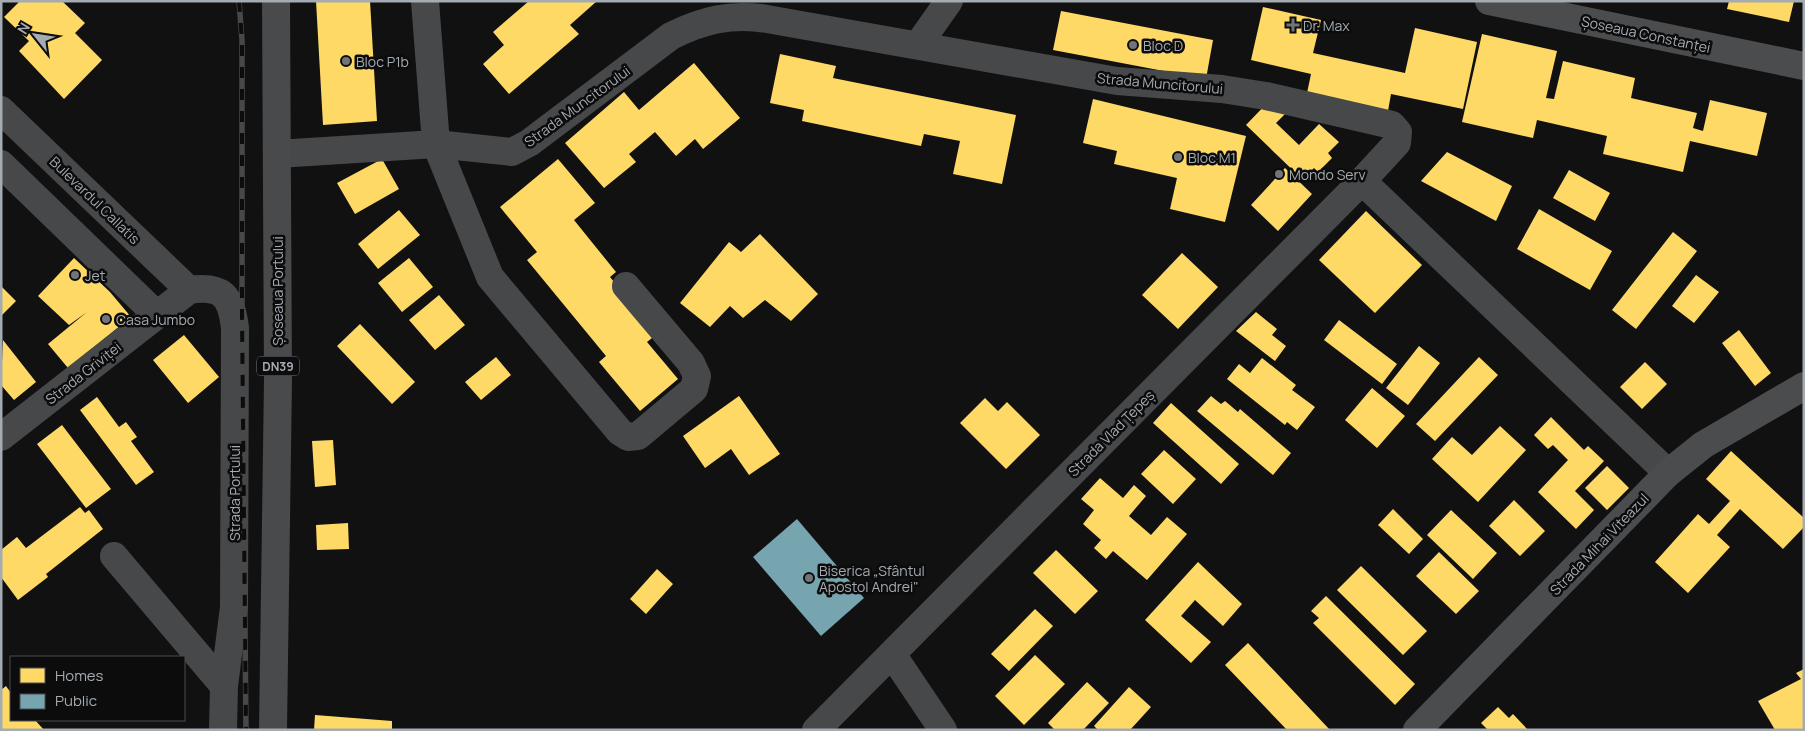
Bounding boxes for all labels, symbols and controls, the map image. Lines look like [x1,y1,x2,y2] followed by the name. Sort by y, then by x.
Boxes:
[10,10,60,60] north arrow
[1580,11,1712,57] street label: Șoseaua Constanței
[1303,16,1350,35] place label: Dr. Max
[13,19,34,37] text: N
[1287,19,1299,31] marker: Dr. Max
[1143,36,1183,55] place label: Bloc D
[1127,39,1139,51] marker: Bloc D
[356,52,409,71] place label: Bloc P1b
[340,55,352,67] marker: Bloc P1b
[520,61,634,151] street label: Strada Muncitorului
[1096,68,1224,98] street label: Strada Muncitorului
[1188,148,1236,167] place label: Bloc M1
[1172,151,1184,163] marker: Bloc M1
[46,152,144,248] street label: Bulevardul Callatis
[1289,165,1366,184] place label: Mondo Serv
[1273,168,1285,180] marker: Mondo Serv
[268,236,287,346] street label: Șoseaua Portului
[85,266,106,285] place label: Jet
[69,269,81,281] marker: Jet
[116,310,195,329] place label: Casa Jumbo
[100,313,112,325] marker: Casa Jumbo
[41,338,125,408] street label: Strada Griviței
[257,356,299,376] road number: DN39
[1064,386,1159,481] street label: Strada Vlad Țepeș
[225,445,244,541] street label: Strada Portului
[1545,489,1653,599] street label: Strada Mihai Viteazul
[819,561,925,596] place label: Biserica „Sfântul Apostol Andrei"
[803,572,815,584] marker: Biserica „Sfântul Apostol Andrei"
[10,656,185,721] legend
[55,665,104,686] text: Homes
[55,690,97,711] text: Public

